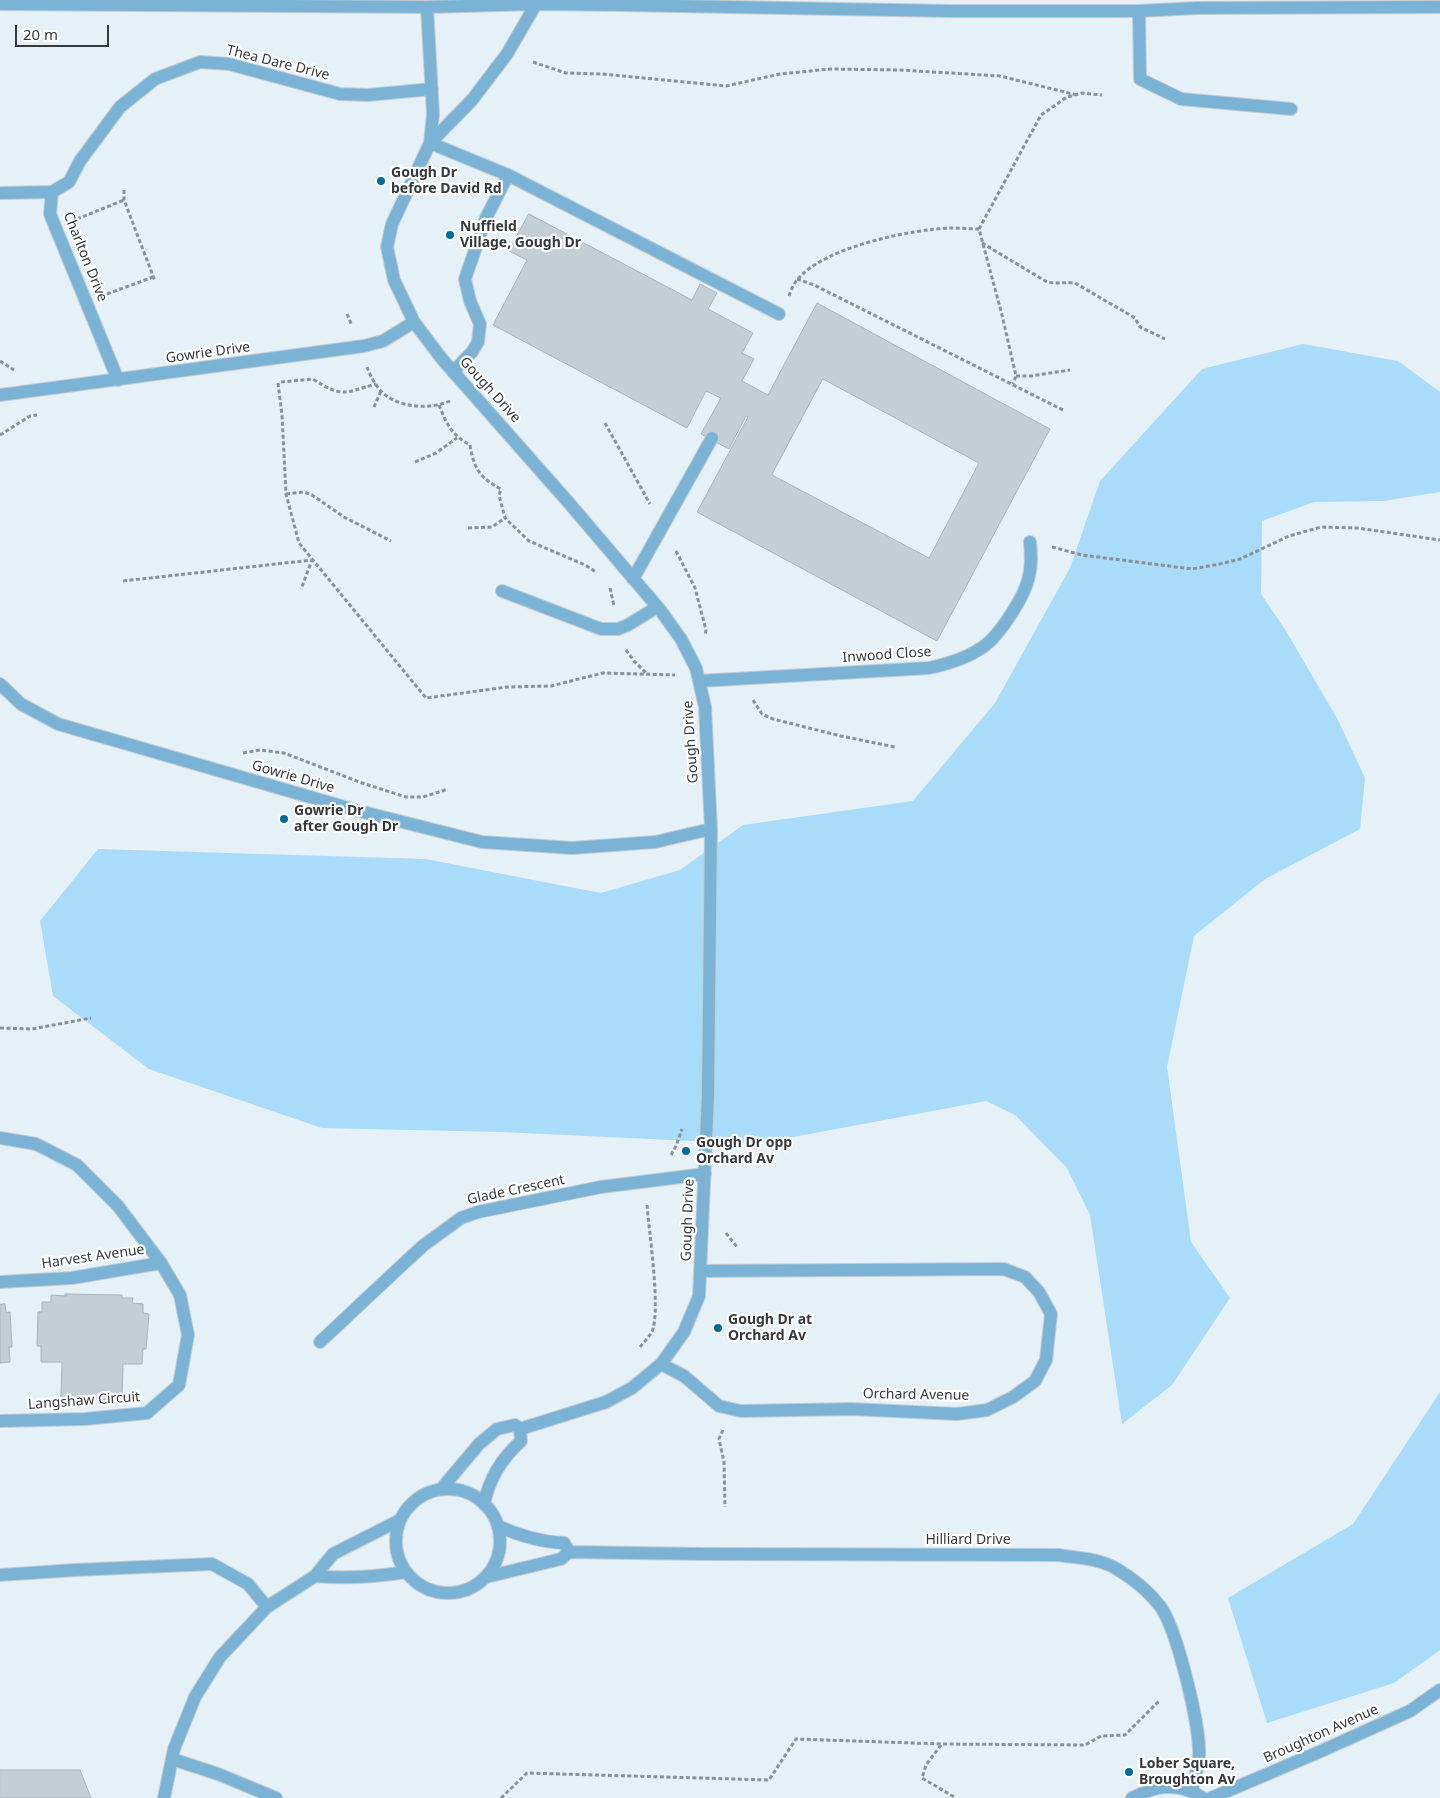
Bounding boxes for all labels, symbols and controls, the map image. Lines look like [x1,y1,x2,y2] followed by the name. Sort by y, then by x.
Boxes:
[18,15,111,47] scale bar
[23,24,58,44] text: 20 m
[225,42,331,84] street label: Thea Dare Drive
[391,165,502,198] place label: Gough Dr before David Rd
[375,175,387,187] marker: Gough Dr before David Rd
[59,210,111,304] street label: Charlton Drive
[460,219,581,252] place label: Nuffield Village, Gough Dr
[444,229,456,241] marker: Nuffield Village, Gough Dr
[165,339,251,367] street label: Gowrie Drive
[456,354,524,426] street label: Gough Drive
[842,644,932,666] street label: Inwood Close
[680,700,702,784] street label: Gough Drive
[250,757,336,797] street label: Gowrie Drive
[294,803,398,836] place label: Gowrie Dr after Gough Dr
[278,813,290,825] marker: Gowrie Dr after Gough Dr
[696,1135,792,1168] place label: Gough Dr opp Orchard Av
[680,1145,692,1157] marker: Gough Dr opp Orchard Av
[466,1171,566,1209] street label: Glade Crescent
[678,1178,698,1262] street label: Gough Drive
[41,1241,145,1273] street label: Harvest Avenue
[728,1312,812,1344] place label: Gough Dr at Orchard Av
[712,1322,724,1334] marker: Gough Dr at Orchard Av
[863,1386,969,1404] street label: Orchard Avenue
[27,1389,141,1413] street label: Langshaw Circuit
[925,1532,1011,1548] street label: Hilliard Drive
[1261,1701,1381,1767] street label: Broughton Avenue
[1139,1756,1235,1788] place label: Lober Square, Broughton Av
[1123,1766,1135,1778] marker: Lober Square, Broughton Av

